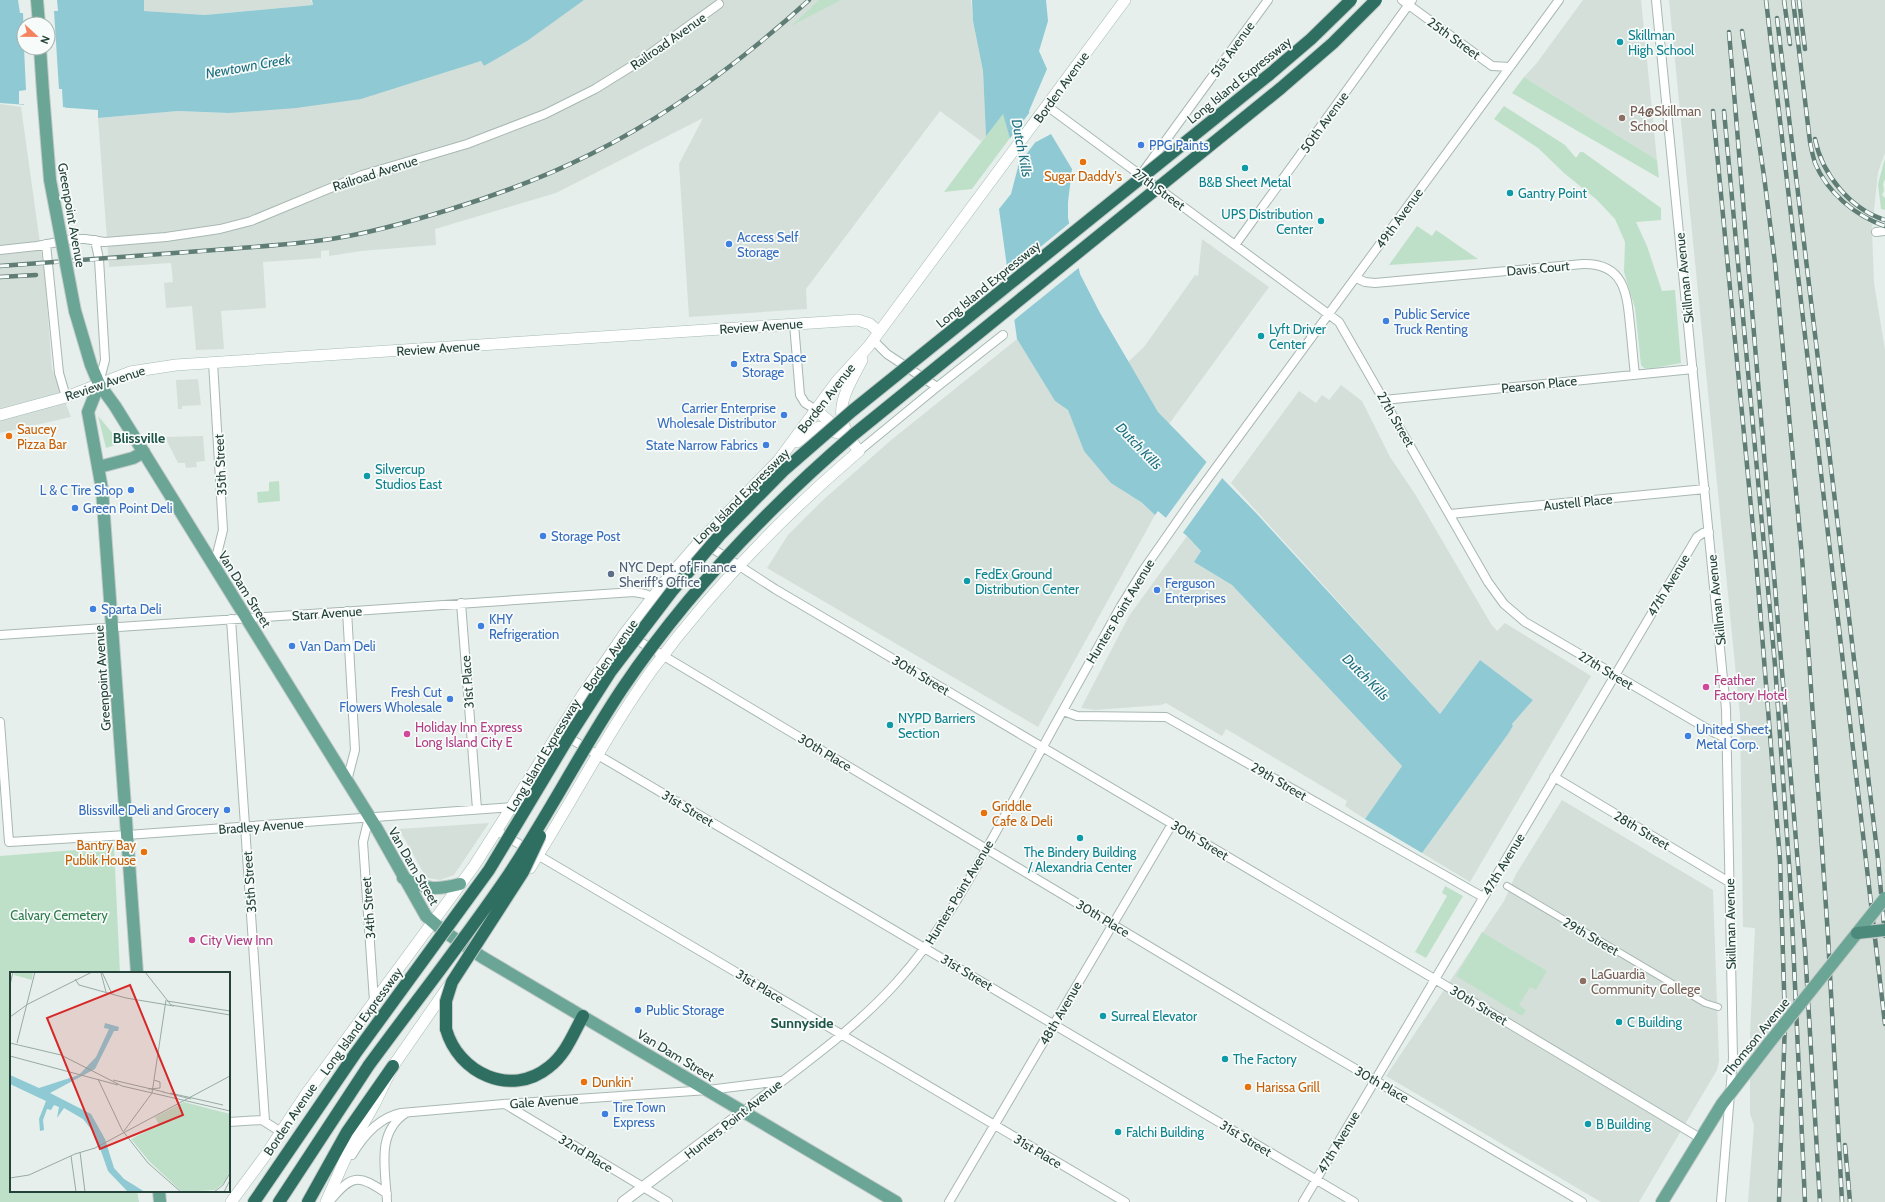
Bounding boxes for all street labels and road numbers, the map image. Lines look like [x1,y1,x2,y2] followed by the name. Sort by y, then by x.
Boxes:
[627,9,709,73] street label: Railroad Avenue
[1424,13,1484,63] street label: 25th Street
[1206,18,1258,80] street label: 51st Avenue
[1184,33,1295,127] street label: Long Island Expressway
[1030,48,1092,126] street label: Borden Avenue
[1296,88,1352,156] street label: 50th Avenue
[330,152,420,194] street label: Railroad Avenue
[55,161,89,269] street label: Greenpoint Avenue
[1130,165,1189,214] street label: 27th Street
[1372,185,1426,251] street label: 49th Avenue
[1671,231,1697,324] street label: Skillman Avenue
[933,237,1044,331] street label: Long Island Expressway
[1506,257,1571,279] street label: Davis Court
[719,315,804,337] street label: Review Avenue
[396,337,481,359] street label: Review Avenue
[794,360,858,436] street label: Borden Avenue
[63,362,147,404] street label: Review Avenue
[1500,372,1578,396] street label: Pearson Place
[1374,389,1419,450] street label: 27th Street
[210,433,230,496] street label: 35th Street
[690,444,793,547] street label: Long Island Expressway
[1543,490,1614,514] street label: Austell Place
[215,548,275,631] street label: Van Dam Street
[1643,551,1693,619] street label: 47th Avenue
[1703,553,1729,646] street label: Skillman Avenue
[1082,555,1158,666] street label: Hunters Point Avenue
[291,603,363,623] street label: Starr Avenue
[579,616,641,694] street label: Borden Avenue
[90,624,114,731] street label: Greenpoint Avenue
[1576,647,1637,693] street label: 27th Street
[890,652,953,699] street label: 30th Street
[457,655,477,709] street label: 31st Place
[503,695,583,815] street label: Long Island Expressway
[795,730,855,774] street label: 30th Place
[1248,759,1310,804] street label: 29th Street
[659,786,717,830] street label: 31st Street
[1611,807,1673,853] street label: 28th Street
[218,815,305,837] street label: Bradley Avenue
[1169,817,1232,864] street label: 30th Street
[385,824,443,908] street label: Van Dam Street
[1478,830,1528,898] street label: 47th Avenue
[921,836,997,947] street label: Hunters Point Avenue
[239,850,259,913] street label: 35th Street
[358,876,378,940] street label: 34th Street
[1721,878,1739,970] street label: Skillman Avenue
[1073,896,1133,940] street label: 30th Place
[1560,914,1622,959] street label: 29th Street
[938,950,996,994] street label: 31st Street
[317,964,406,1078] street label: Long Island Expressway
[733,965,787,1007] street label: 31st Place
[1035,978,1085,1048] street label: 48th Avenue
[1448,982,1511,1029] street label: 30th Street
[1719,994,1793,1079] street label: Thomson Avenue
[635,1026,718,1085] street label: Van Dam Street
[1352,1062,1412,1106] street label: 30th Place
[681,1076,785,1162] street label: Hunters Point Avenue
[260,1079,320,1158] street label: Borden Avenue
[509,1091,579,1111] street label: Gale Avenue
[1313,1108,1363,1176] street label: 47th Avenue
[1217,1116,1275,1160] street label: 31st Street
[1011,1130,1065,1172] street label: 31st Place
[556,1131,616,1176] street label: 32nd Place

